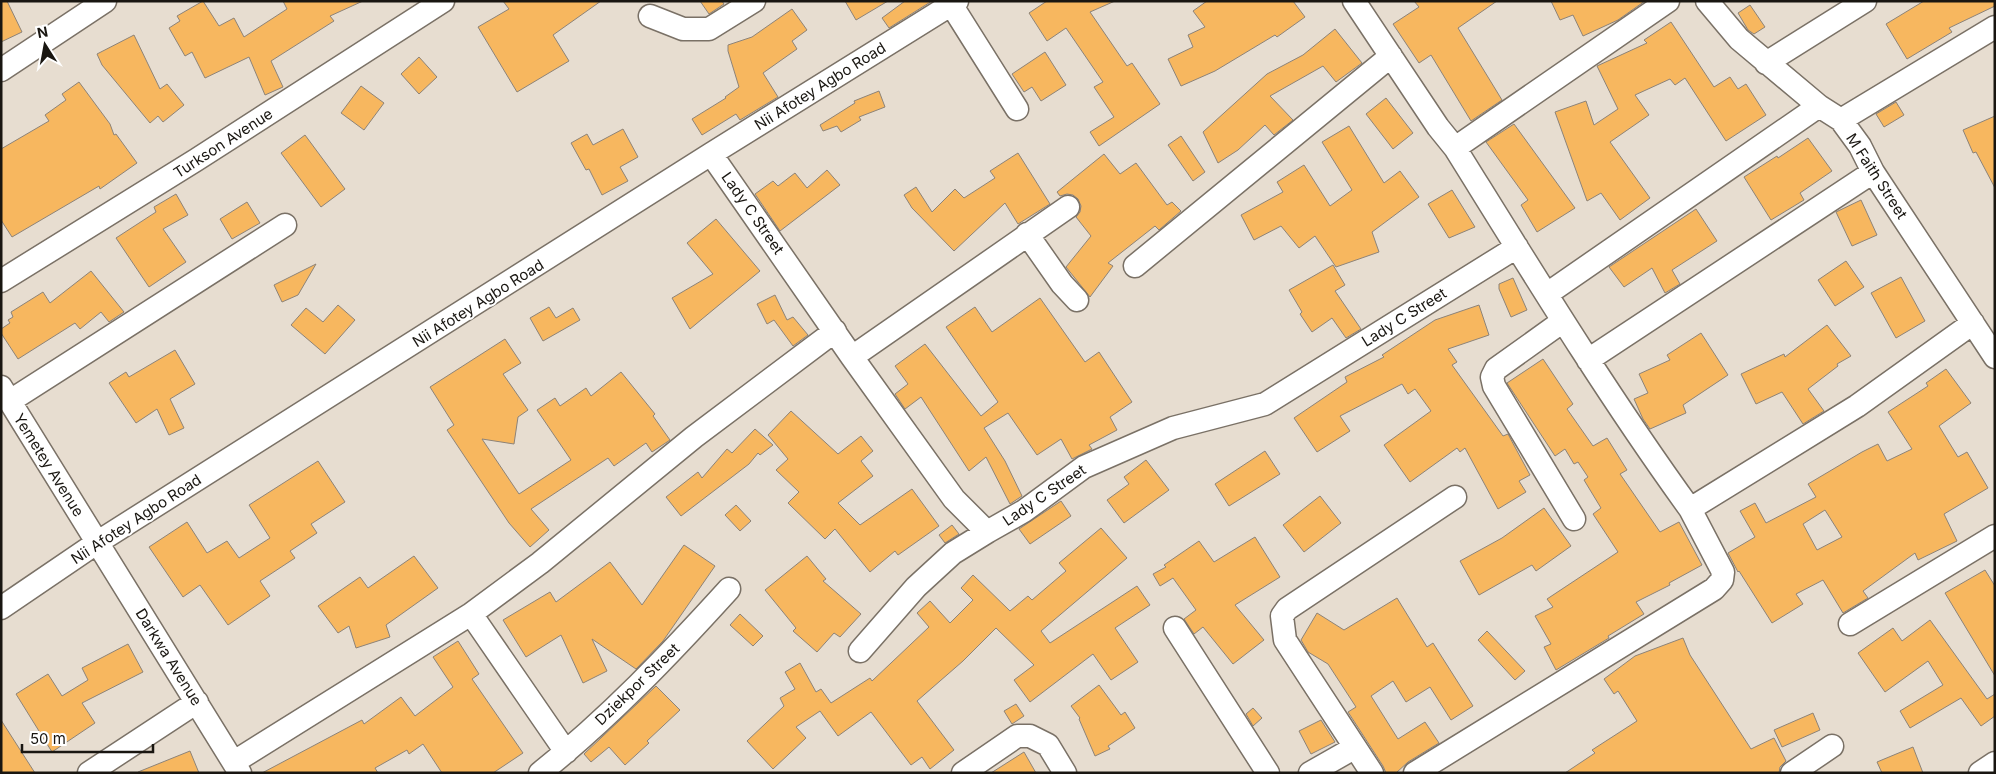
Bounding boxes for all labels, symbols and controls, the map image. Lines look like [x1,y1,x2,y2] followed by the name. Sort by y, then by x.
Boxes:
[20,20,70,70] north arrow
[36,22,49,41] text: N
[751,38,889,134] street label: Nii Afotey Agbo Road
[170,104,276,182] street label: Turkson Avenue
[1842,129,1912,223] street label: M Faith Street
[718,168,788,258] street label: Lady C Street
[409,255,547,351] street label: Nii Afotey Agbo Road
[1358,283,1450,351] street label: Lady C Street
[10,410,88,520] street label: Yemetey Avenue
[999,460,1089,530] street label: Lady C Street
[67,470,205,568] street label: Nii Afotey Agbo Road
[132,605,206,709] street label: Darkwa Avenue
[591,639,683,729] street label: Dziekpor Street
[22,722,154,754] scale bar
[30,729,66,748] text: 50 m

